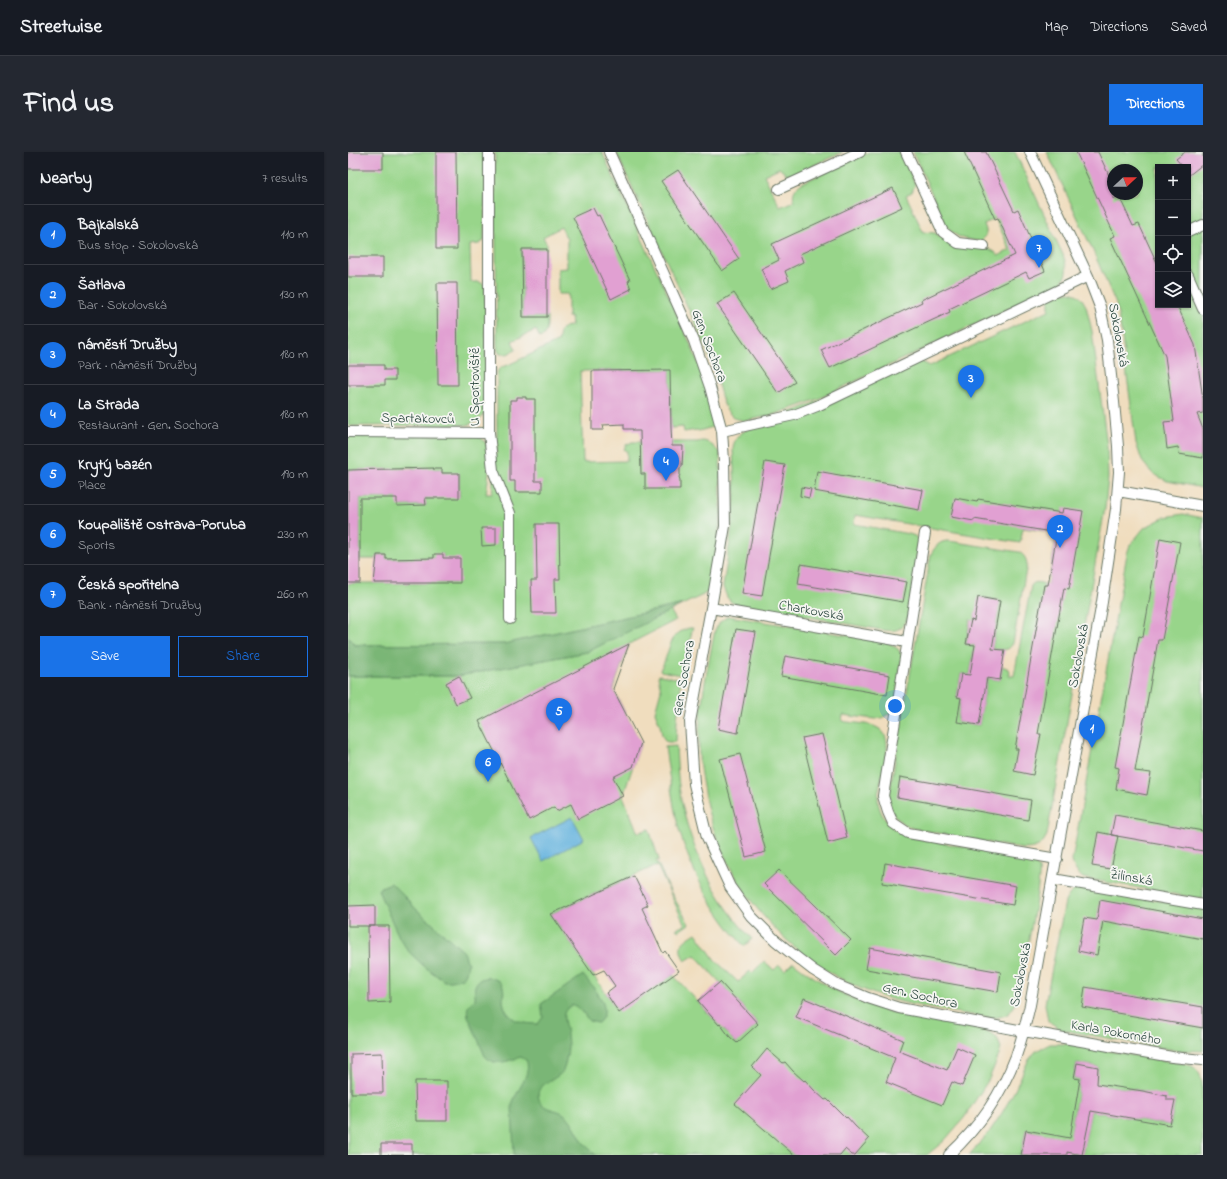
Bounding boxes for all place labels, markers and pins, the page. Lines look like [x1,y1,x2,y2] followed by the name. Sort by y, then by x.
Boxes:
[1026,235,1052,268] pin: 7
[958,365,984,398] pin: 3
[653,448,679,481] pin: 4
[1047,515,1073,548] pin: 2
[546,698,572,731] pin: 5
[1079,715,1105,748] pin: 1
[475,749,501,782] pin: 6

